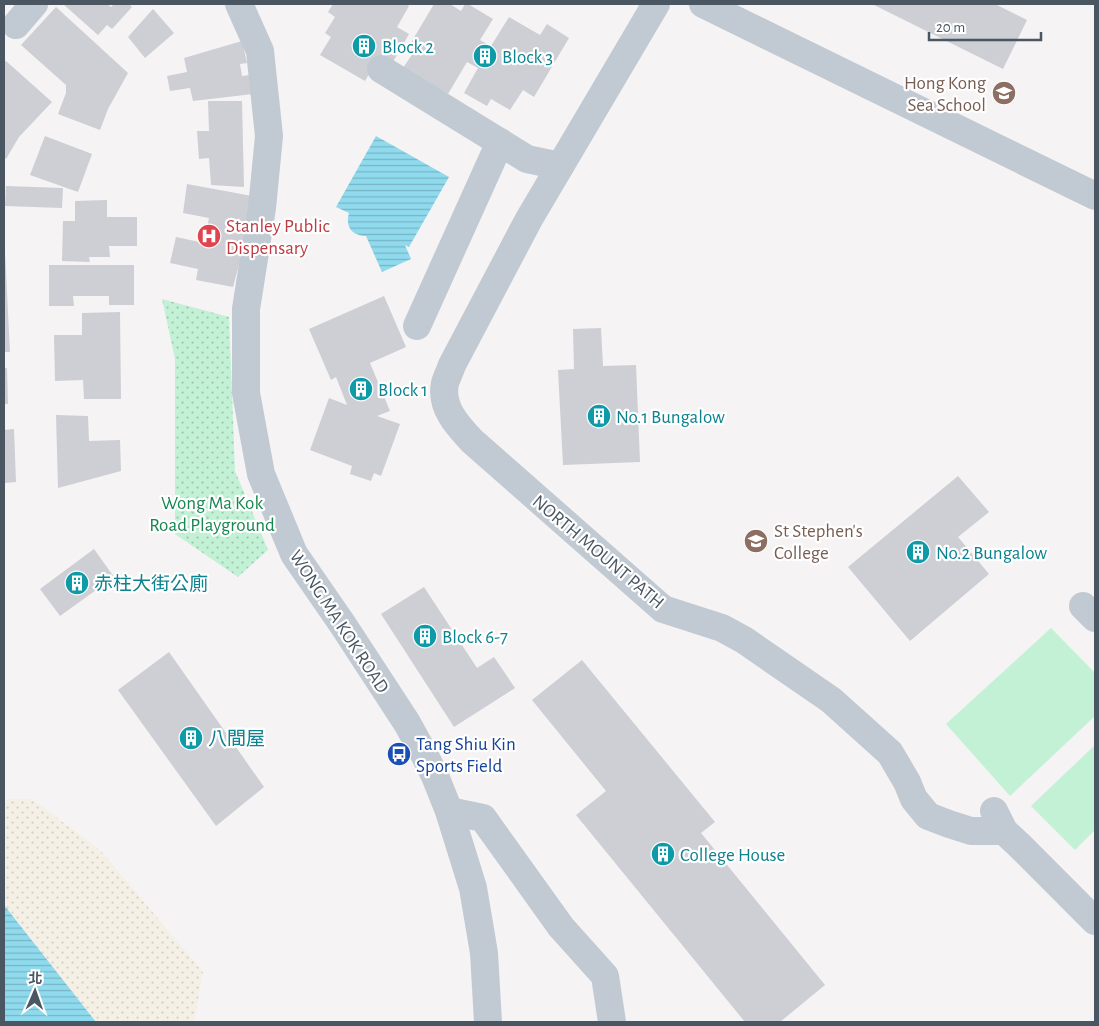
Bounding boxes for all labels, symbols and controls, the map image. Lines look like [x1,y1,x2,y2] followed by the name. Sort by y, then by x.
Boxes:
[929,10,1042,42] scale bar
[936,20,965,35] text: 20 m
[351,33,377,59] building icon: Block 2
[382,38,434,57] place label: Block 2
[472,43,498,69] building icon: Block 3
[502,48,553,67] place label: Block 3
[904,74,987,115] place label: Hong Kong Sea School
[991,80,1017,106] school or university icon: Hong Kong Sea School
[226,217,330,258] place label: Stanley Public Dispensary
[196,223,222,249] hospital icon: Stanley Public Dispensary
[348,376,374,402] building icon: Block 1
[378,381,428,400] place label: Block 1
[586,403,612,429] building icon: No.1 Bungalow
[616,408,725,427] place label: No.1 Bungalow
[529,492,667,613] street label: NORTH MOUNT PATH
[149,494,275,535] park label: Wong Ma Kok Road Playground
[774,522,863,563] place label: St Stephen's College
[743,528,769,554] school or university icon: St Stephen's College
[905,539,931,565] building icon: No.2 Bungalow
[936,544,1047,563] place label: No.2 Bungalow
[286,547,392,697] street label: WONG MA KOK ROAD
[64,570,90,596] building icon: 赤柱大街公廁
[94,573,208,594] place label: 赤柱大街公廁
[412,623,438,649] building icon: Block 6-7
[442,628,508,647] place label: Block 6-7
[178,725,204,751] building icon: 八間屋
[208,729,265,749] place label: 八間屋
[416,735,516,776] place label: Tang Shiu Kin Sports Field
[386,741,412,767] bus stop icon: Tang Shiu Kin Sports Field
[650,841,676,867] building icon: College House
[680,846,785,865] place label: College House
[10,966,60,1016] north arrow
[28,971,43,986] text: 北

